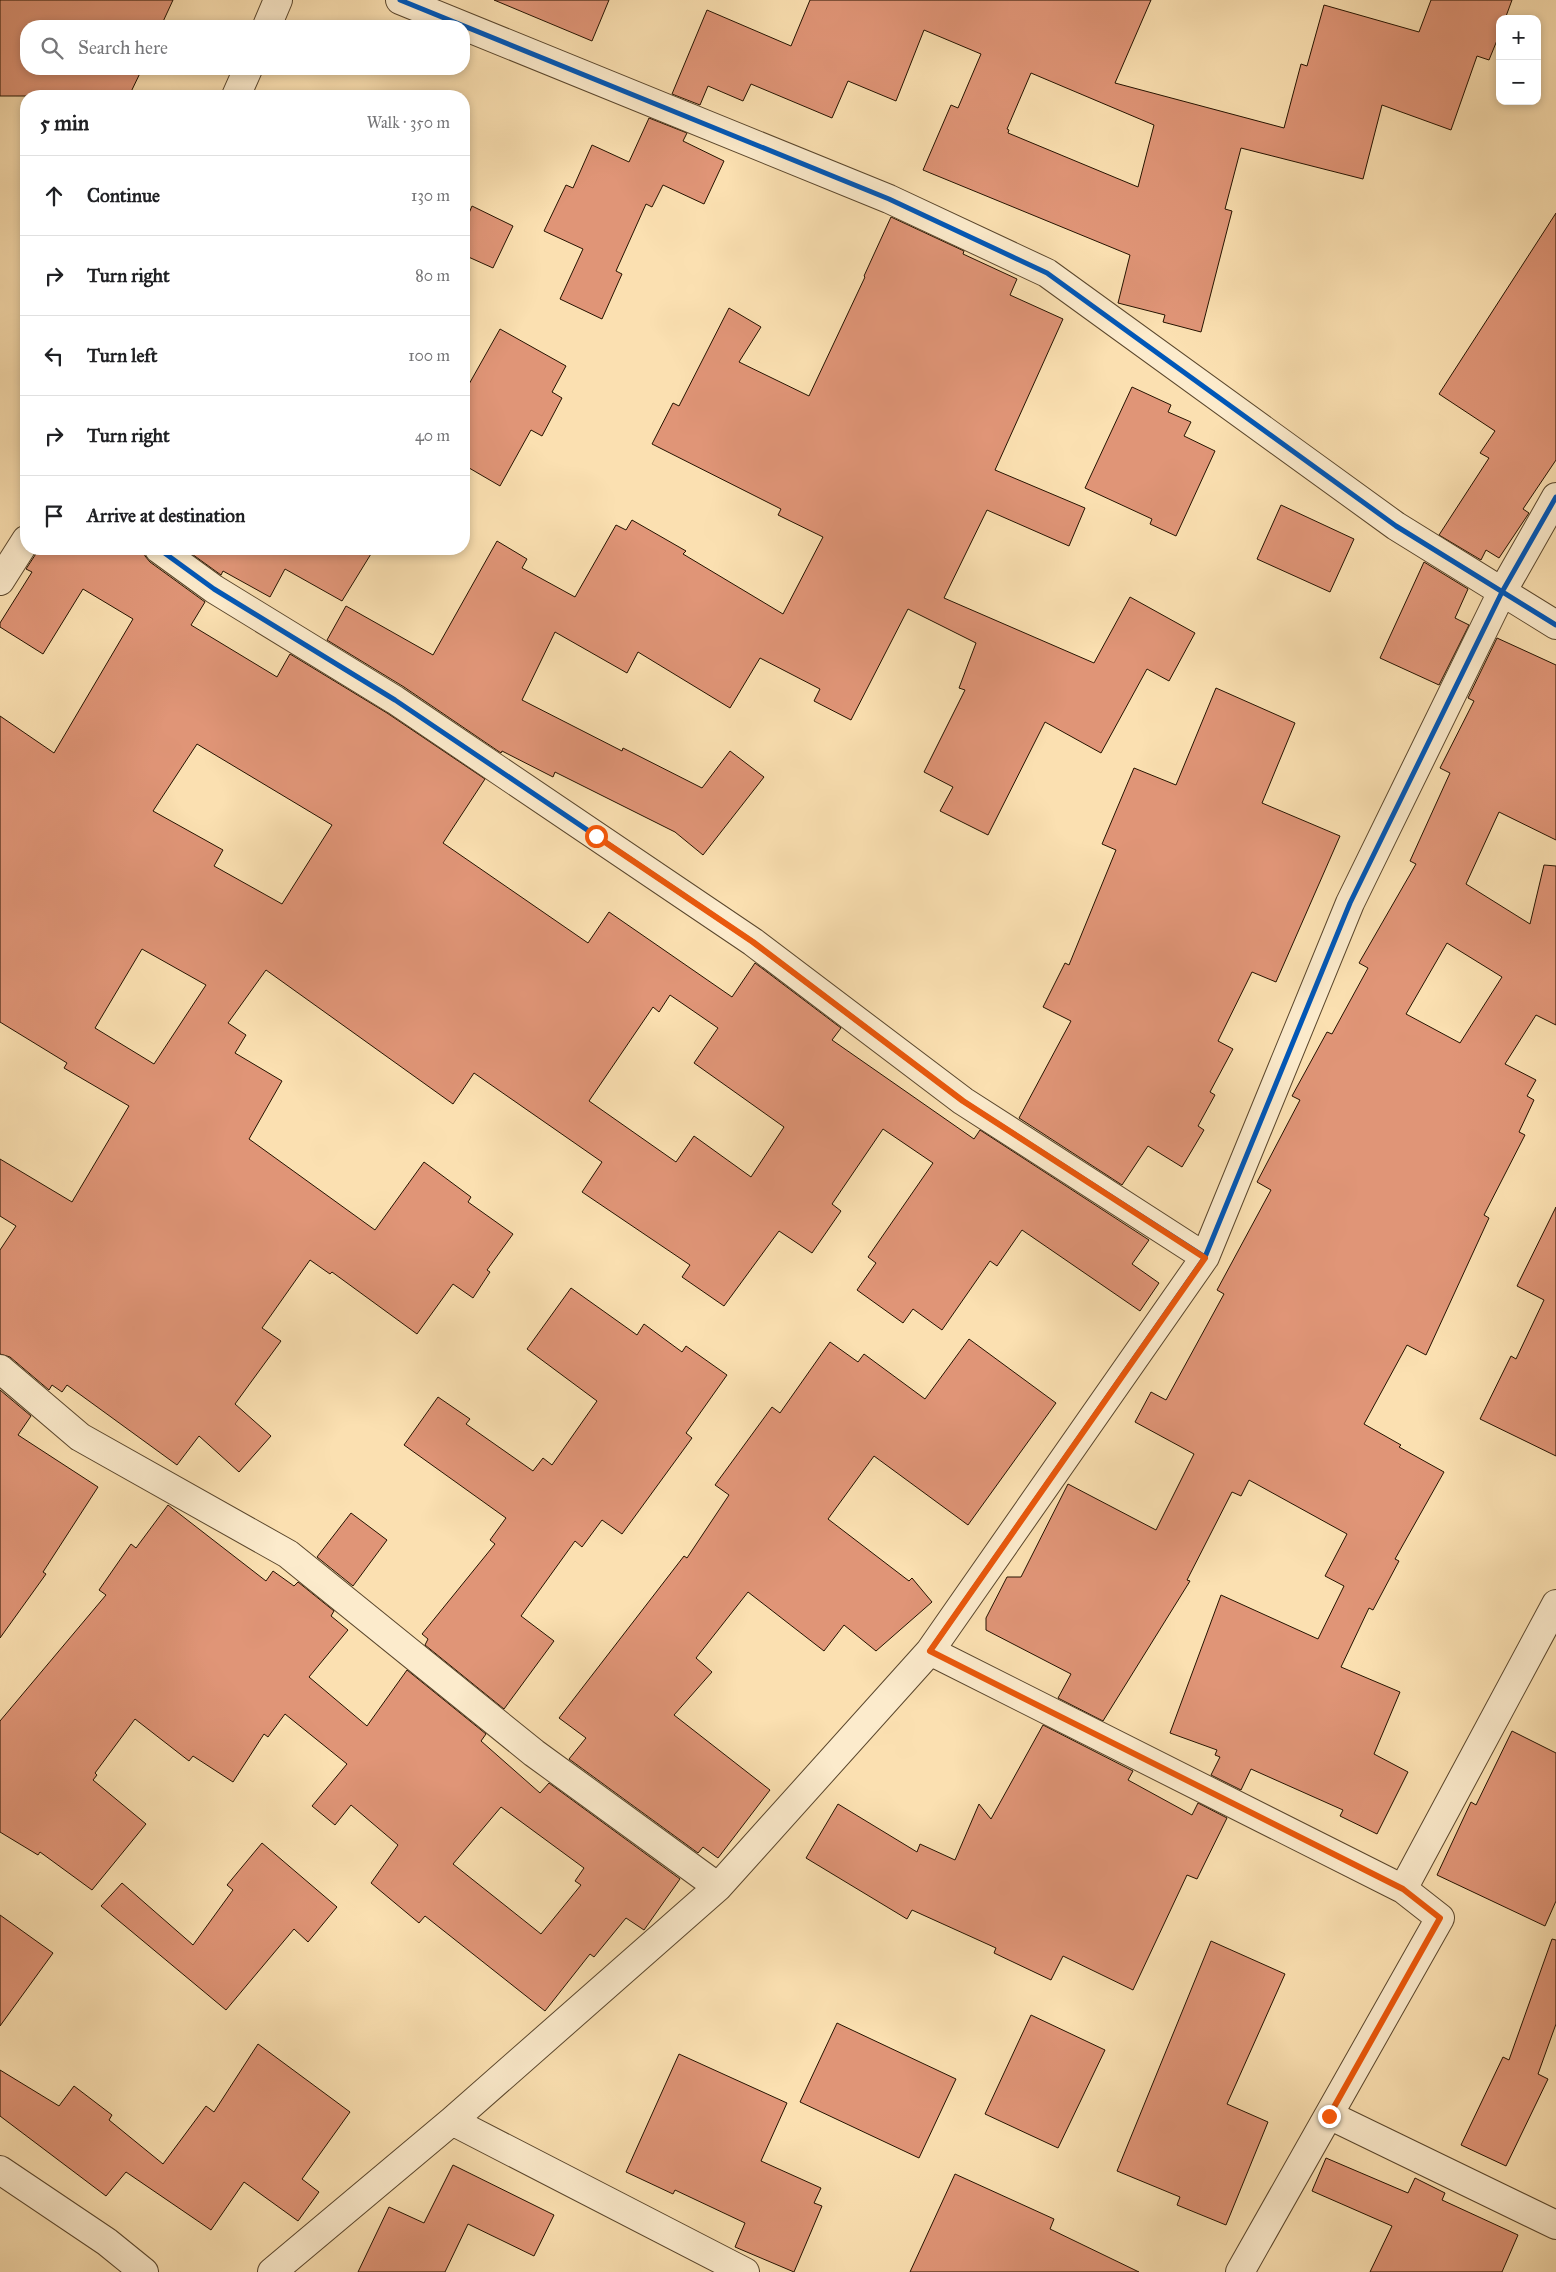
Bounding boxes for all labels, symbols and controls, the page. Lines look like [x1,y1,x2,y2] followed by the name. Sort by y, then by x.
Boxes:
[1496,15,1541,105] map controls
[1496,15,1541,60] button: +
[20,20,470,75] search box
[38,34,66,62] icon: search
[78,36,168,59] text: Search here
[1496,60,1541,105] button: −
[40,110,89,136] text: 5 min
[367,113,450,132] text: Walk · 350 m
[40,182,68,210] icon: ahead
[87,184,160,207] text: Continue
[411,186,450,205] text: 130 m
[40,262,68,290] icon: right
[87,264,170,287] text: Turn right
[415,266,450,285] text: 80 m
[40,342,68,370] icon: left
[87,344,157,367] text: Turn left
[408,346,450,365] text: 100 m
[40,422,68,450] icon: right
[87,424,170,447] text: Turn right
[415,426,450,445] text: 40 m
[40,502,68,530] icon: arrive
[87,504,245,527] text: Arrive at destination
[585,825,608,848] route start
[1318,2105,1341,2128] route end

